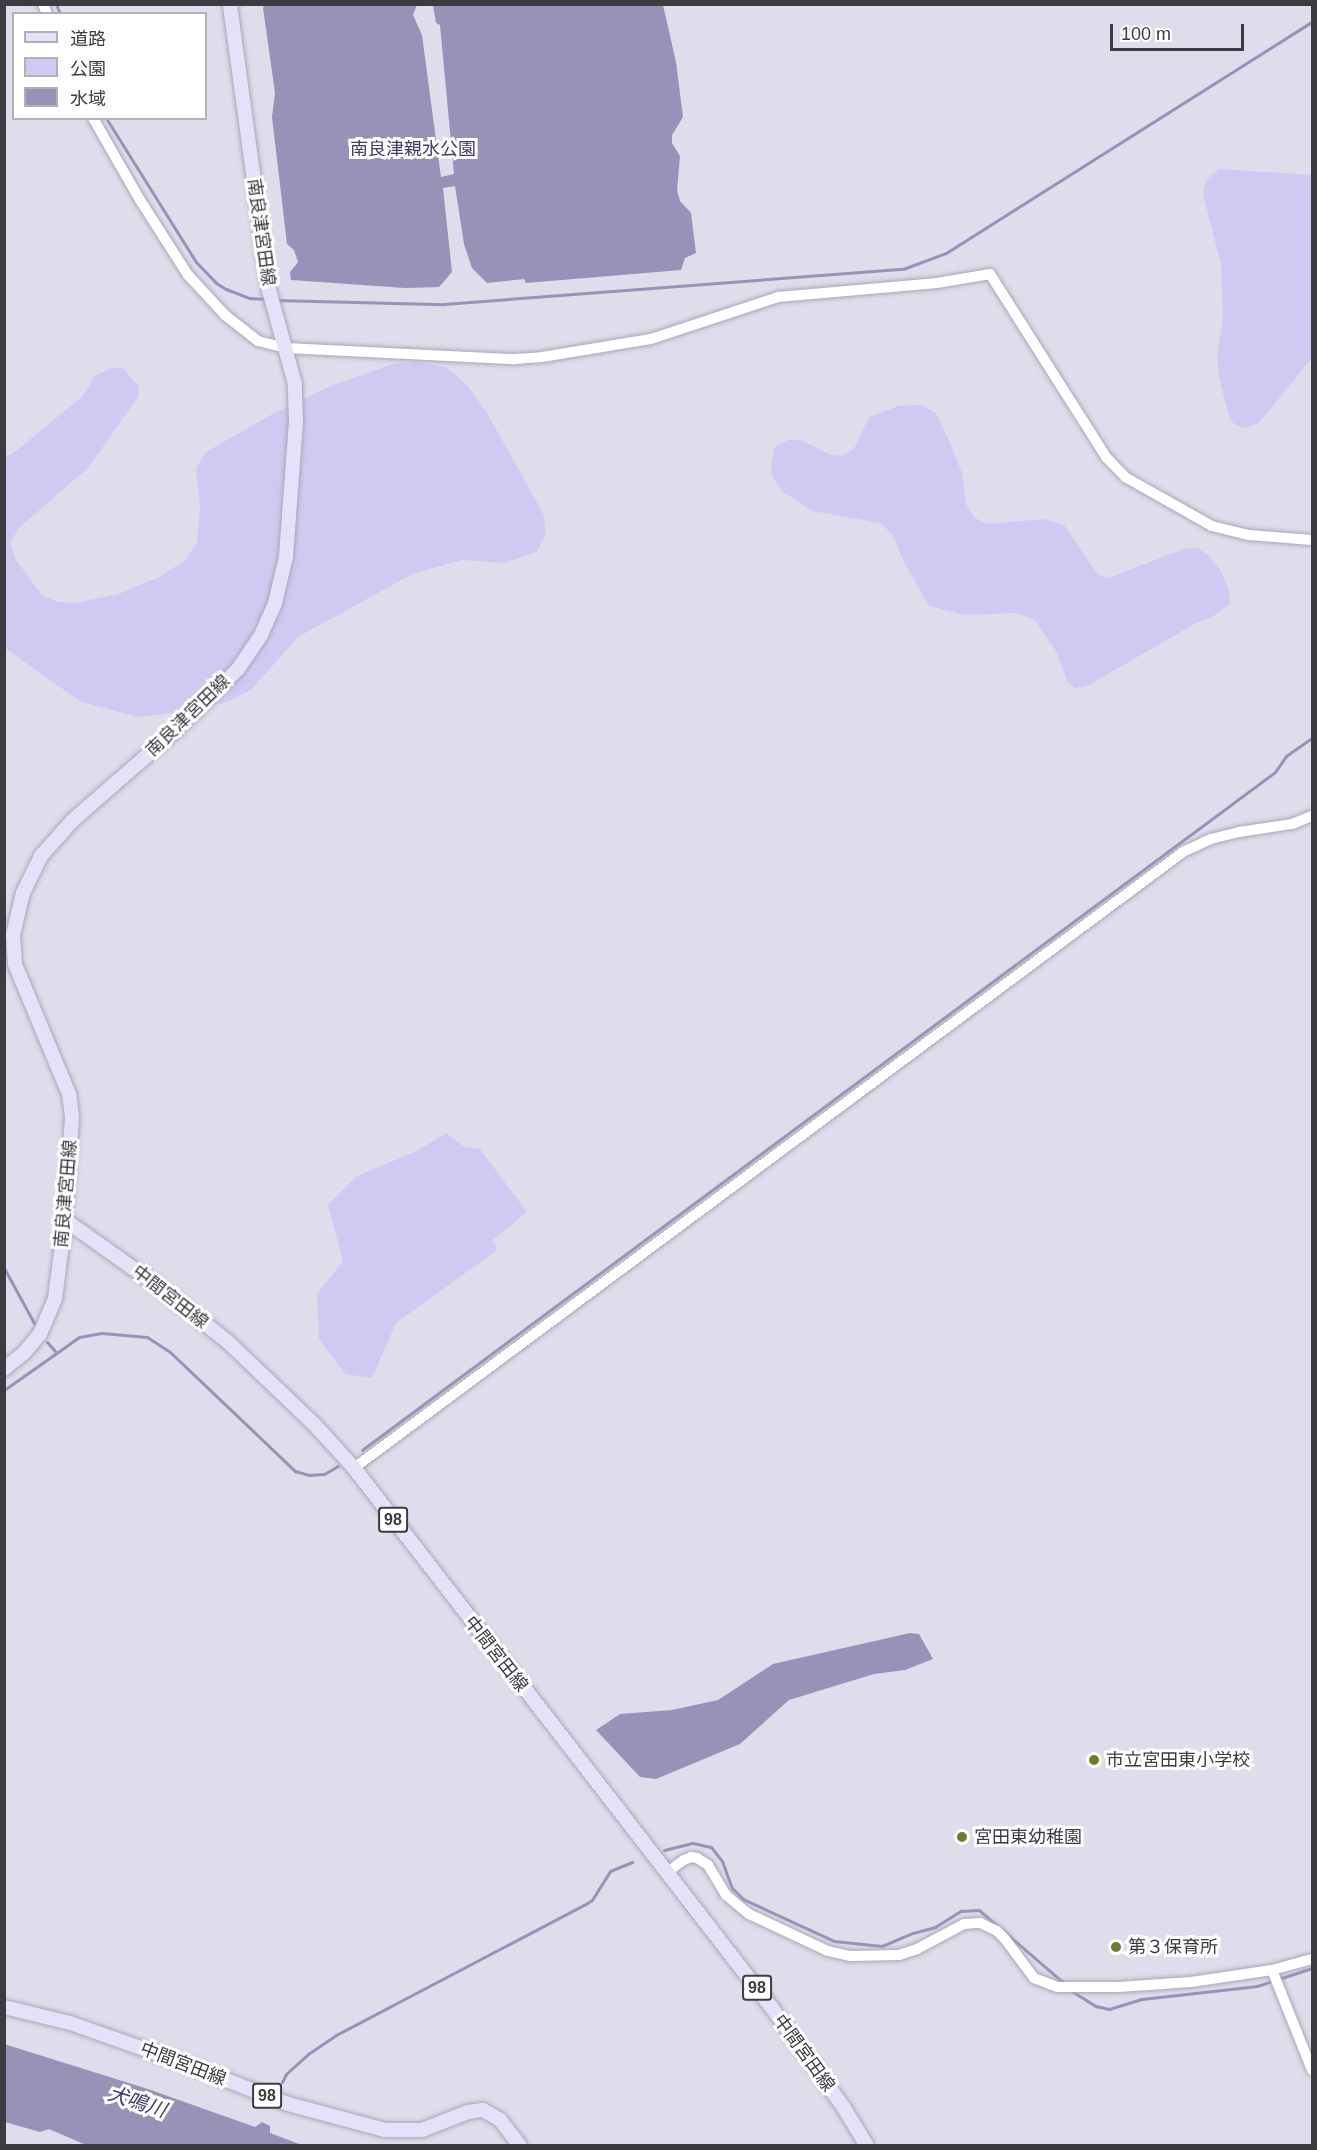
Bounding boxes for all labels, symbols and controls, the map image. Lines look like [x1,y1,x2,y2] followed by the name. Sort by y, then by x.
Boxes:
[12,12,207,120] legend
[1113,12,1246,50] scale bar
[1121,24,1171,44] text: 100 m
[70,29,106,49] text: 道路
[70,59,106,79] text: 公園
[70,89,106,109] text: 水域
[350,138,476,160] park label: 南良津親水公園
[243,177,279,287] street label: 南良津宮田線
[142,671,234,761] street label: 南良津宮田線
[51,1139,81,1249] street label: 南良津宮田線
[128,1261,212,1333] street label: 中間宮田線
[378,1507,408,1533] road number: 98
[460,1612,532,1696] street label: 中間宮田線
[1106,1749,1250,1771] place label: 市立宮田東小学校
[1087,1753,1101,1767] marker: 市立宮田東小学校
[974,1826,1082,1848] place label: 宮田東幼稚園
[955,1830,969,1844] marker: 宮田東幼稚園
[1128,1936,1218,1958] place label: 第３保育所
[1109,1940,1123,1954] marker: 第３保育所
[742,1975,772,2001] road number: 98
[769,2010,839,2096] street label: 中間宮田線
[137,2038,229,2090] street label: 中間宮田線
[105,2081,169,2123] water label: 犬鳴川
[252,2083,282,2109] road number: 98

